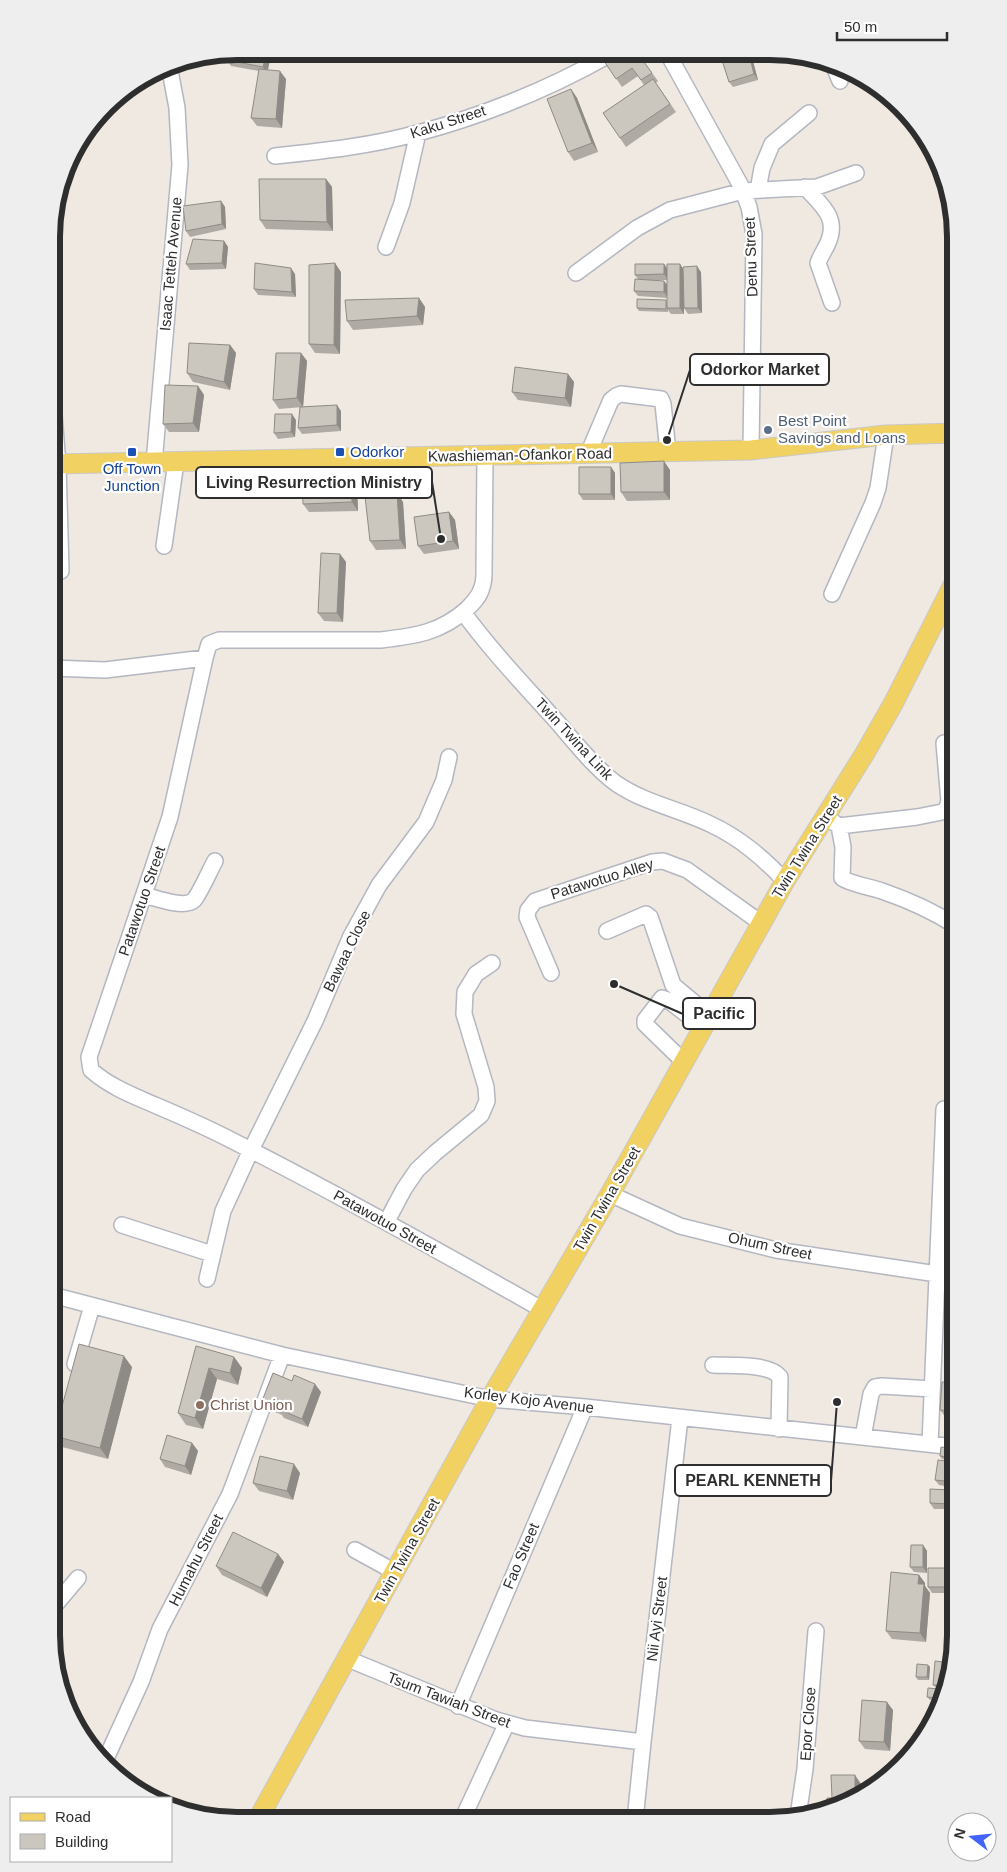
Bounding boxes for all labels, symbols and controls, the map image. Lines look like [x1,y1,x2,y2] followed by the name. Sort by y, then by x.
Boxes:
[837,10,947,42] scale bar
[844,18,877,35] text: 50 m
[408,101,489,142] street label: Kaku Street
[156,196,185,332] street label: Isaac Tetteh Avenue
[741,216,760,297] street label: Denu Street
[690,354,829,385] callout: Odorkor Market
[700,361,820,378] text: Odorkor Market
[778,412,906,446] place label: Best Point Savings and Loans
[762,424,774,436] marker: Best Point Savings and Loans
[350,443,404,460] place label: Odorkor
[428,444,612,465] street label: Kwashieman-Ofankor Road
[126,446,138,458] marker: Off Town Junction
[334,446,346,458] marker: Odorkor
[103,460,161,494] place label: Off Town Junction
[196,467,432,498] callout: Living Resurrection Ministry
[206,474,422,491] text: Living Resurrection Ministry
[532,694,617,783] street label: Twin Twina Link
[768,791,846,901] street label: Twin Twina Street
[115,843,169,958] street label: Patawotuo Street
[548,855,656,902] street label: Patawotuo Alley
[320,907,374,994] street label: Bawaa Close
[683,998,755,1029] callout: Pacific
[693,1005,745,1022] text: Pacific
[570,1143,644,1254] street label: Twin Twina Street
[331,1186,440,1257] street label: Patawotuo Street
[727,1228,814,1263] street label: Ohum Street
[463,1383,595,1416] street label: Korley Kojo Avenue
[210,1396,293,1413] place label: Christ Union
[194,1399,206,1411] marker: Christ Union
[675,1465,831,1496] callout: PEARL KENNETH
[685,1472,821,1489] text: PEARL KENNETH
[370,1494,443,1607] street label: Twin Twina Street
[165,1510,226,1609] street label: Humahu Street
[499,1519,542,1591] street label: Fao Street
[643,1575,670,1662] street label: Nii Ayi Street
[385,1668,514,1731] street label: Tsum Tawiah Street
[796,1686,819,1762] street label: Epor Close
[10,1797,172,1862] legend
[55,1808,91,1825] text: Road
[947,1812,997,1862] north arrow
[950,1826,969,1840] text: N
[55,1833,108,1850] text: Building

